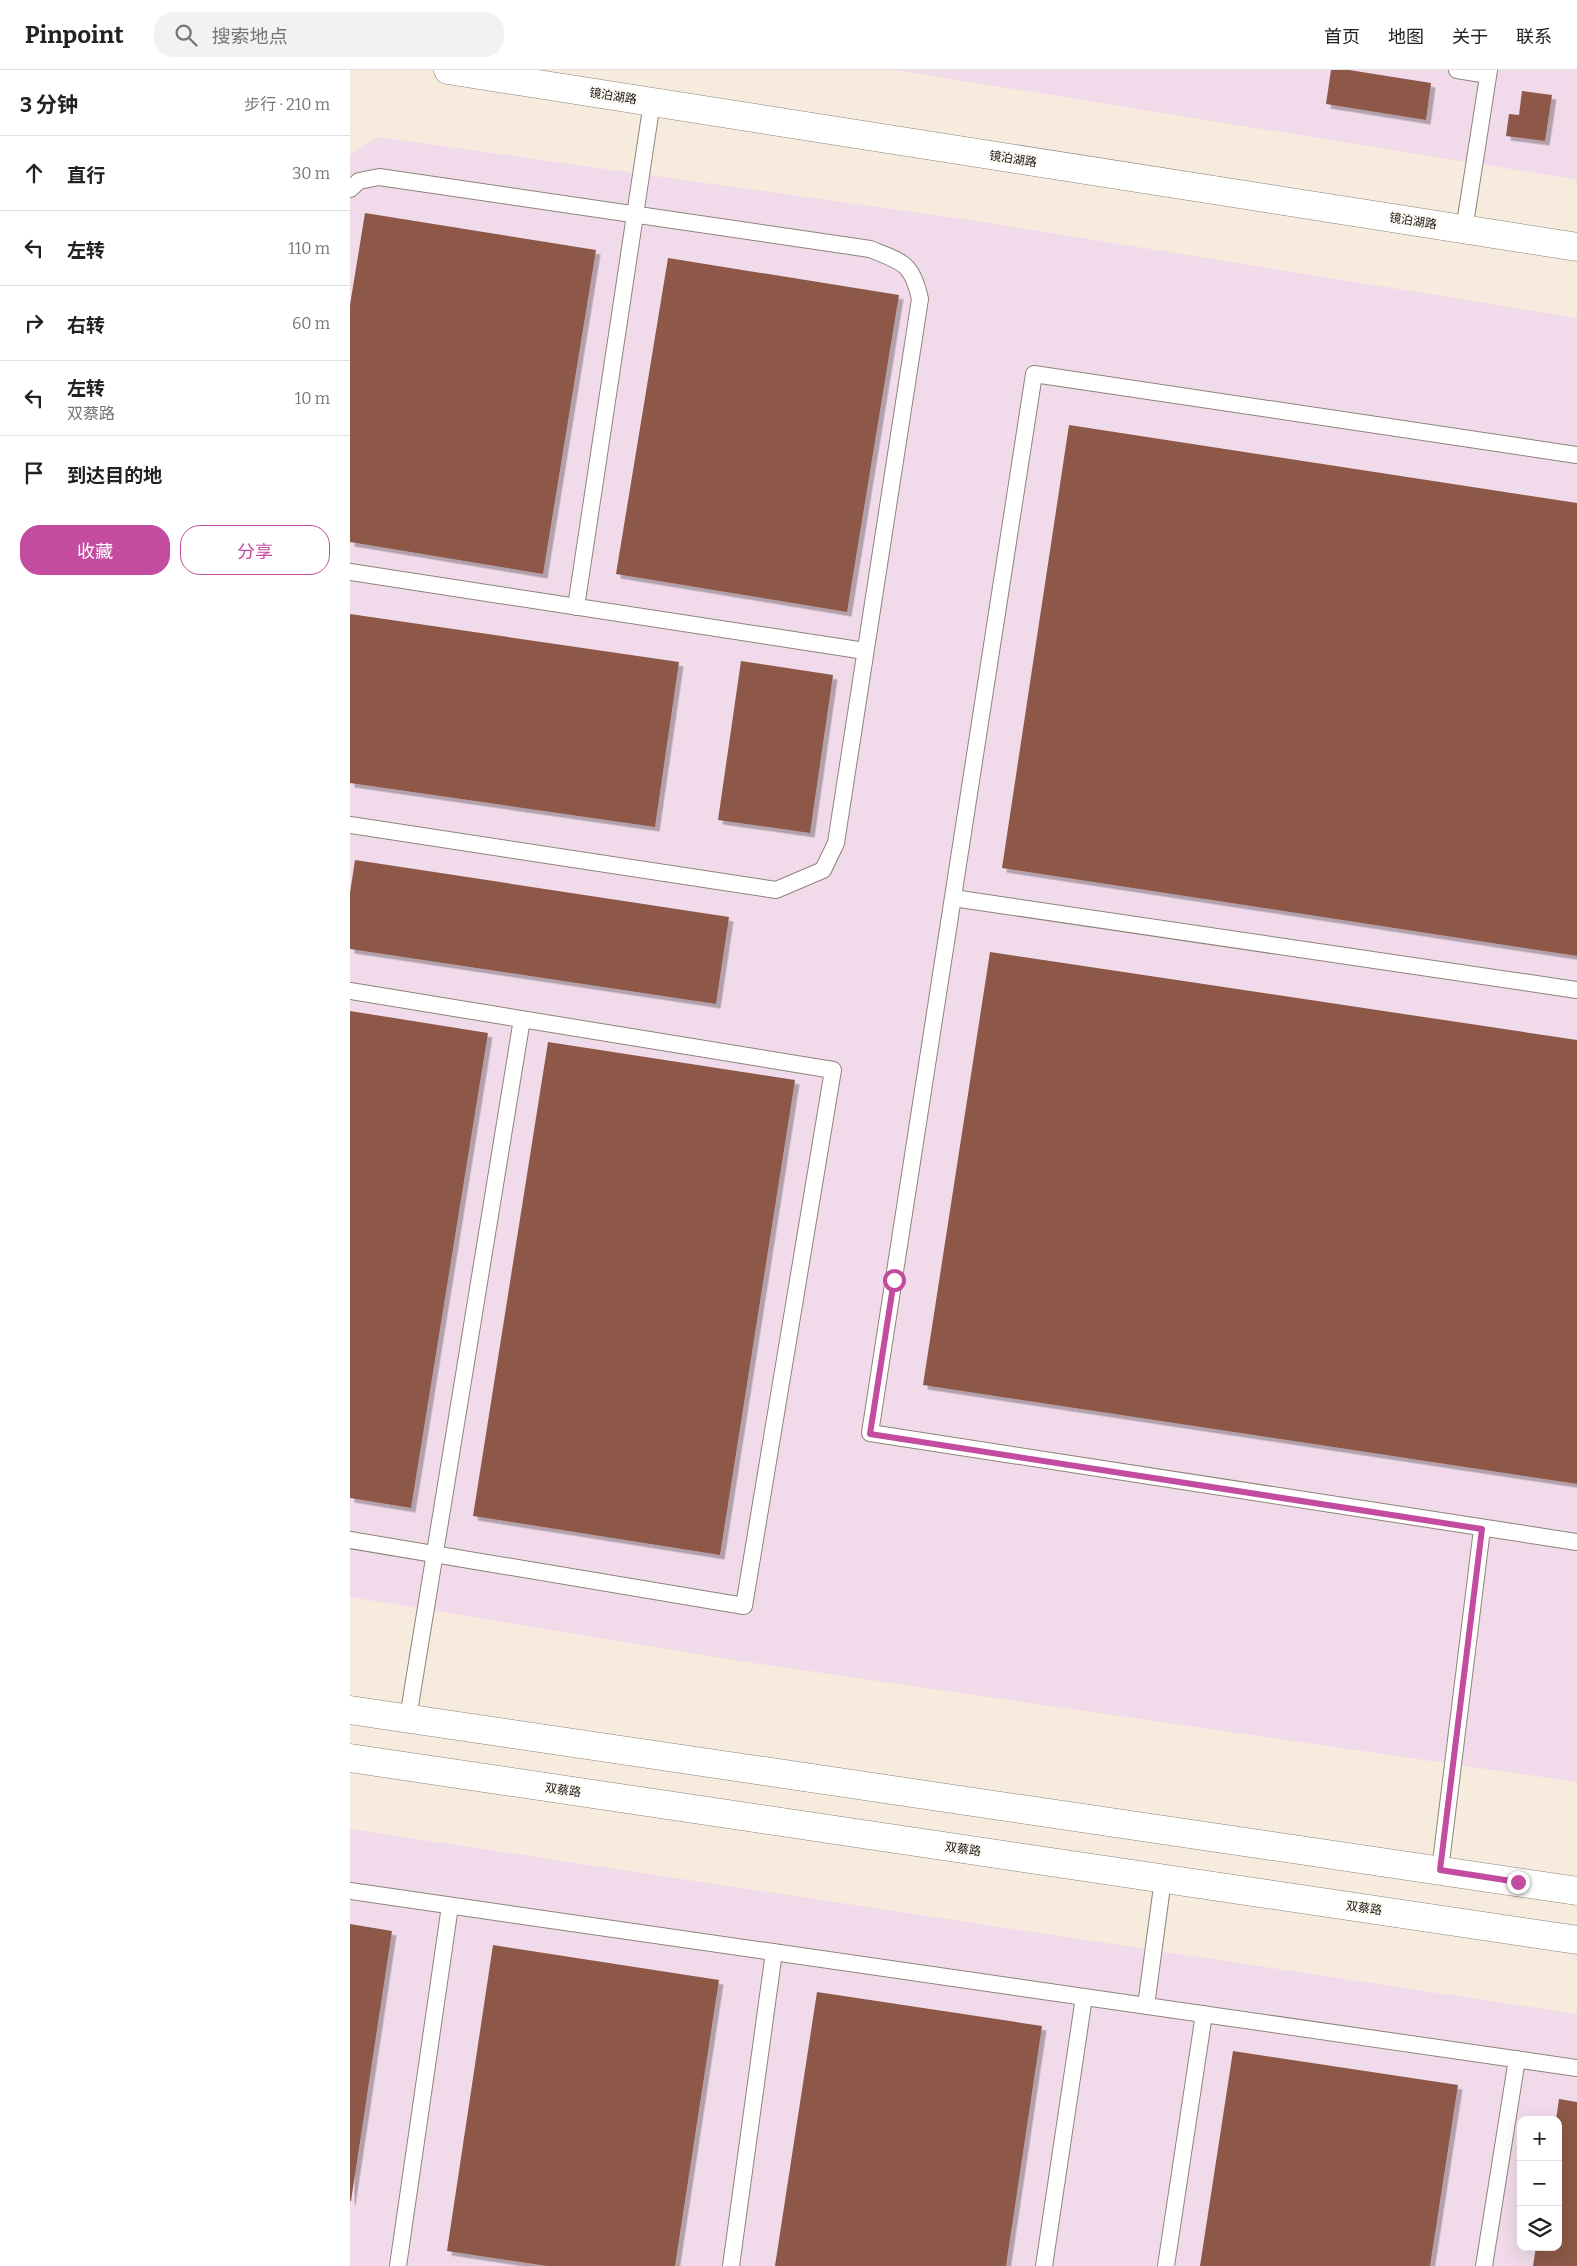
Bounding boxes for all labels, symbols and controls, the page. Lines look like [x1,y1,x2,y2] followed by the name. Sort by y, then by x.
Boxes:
[154,12,504,57] search box
[25,21,124,49] text: Pinpoint
[172,21,200,49] icon: search
[212,25,288,48] text: 搜索地点
[1324,26,1360,48] text: 首页
[1388,26,1424,48] text: 地图
[1452,26,1488,48] text: 关于
[1516,26,1552,48] text: 联系
[588,85,638,107] street label: 镜泊湖路
[20,92,78,118] text: 3 分钟
[244,95,330,114] text: 步行 · 210 m
[988,148,1038,170] street label: 镜泊湖路
[20,159,48,187] icon: ahead
[67,164,105,187] text: 直行
[292,164,330,183] text: 30 m
[1388,210,1438,232] street label: 镜泊湖路
[20,234,48,262] icon: left
[67,239,105,262] text: 左转
[288,239,330,258] text: 110 m
[20,309,48,337] icon: right
[67,314,105,337] text: 右转
[292,314,330,333] text: 60 m
[67,377,105,400] text: 左转
[20,384,48,412] icon: left
[295,389,330,408] text: 10 m
[67,404,115,423] text: 双蔡路
[20,459,48,487] icon: arrive
[67,464,162,487] text: 到达目的地
[20,525,170,575] button: 收藏
[180,525,330,575] button: 分享
[883,1269,906,1292] route start
[544,1781,582,1799] street label: 双蔡路
[944,1840,982,1858] street label: 双蔡路
[1507,1871,1530,1894] route end
[1345,1899,1383,1917] street label: 双蔡路
[1517,2116,1562,2251] map controls
[1517,2116,1562,2161] button: +
[1517,2161,1562,2206] button: −
[1517,2206,1562,2251] button: layers

